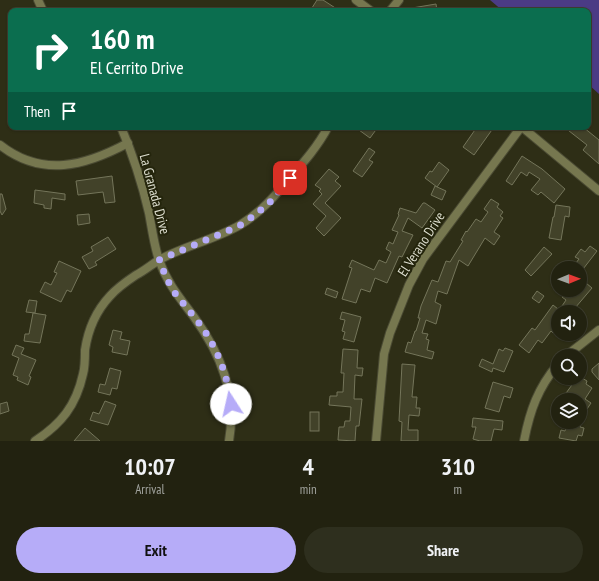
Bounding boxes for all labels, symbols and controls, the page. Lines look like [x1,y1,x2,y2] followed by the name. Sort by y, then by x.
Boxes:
[90,20,154,57] text: 160 m
[24,24,76,76] icon: right
[90,56,184,79] text: El Cerrito Drive
[58,100,80,122] icon: arrive
[24,102,50,121] text: Then
[136,152,174,236] street label: La Granada Drive
[273,161,307,195] pin
[279,167,301,189] icon: arrive
[393,208,449,280] street label: El Verano Drive
[551,261,587,297] north arrow
[551,261,587,429] map controls
[551,305,587,341] button: sound
[551,349,587,385] button: search
[210,383,252,425] position arrow
[551,393,587,429] button: layers
[124,451,176,482] text: 10:07
[302,451,314,482] text: 4
[441,451,475,482] text: 310
[135,481,165,498] text: Arrival
[300,481,317,498] text: min
[454,481,462,498] text: m
[16,527,296,573] button: Exit
[304,527,583,573] button: Share

